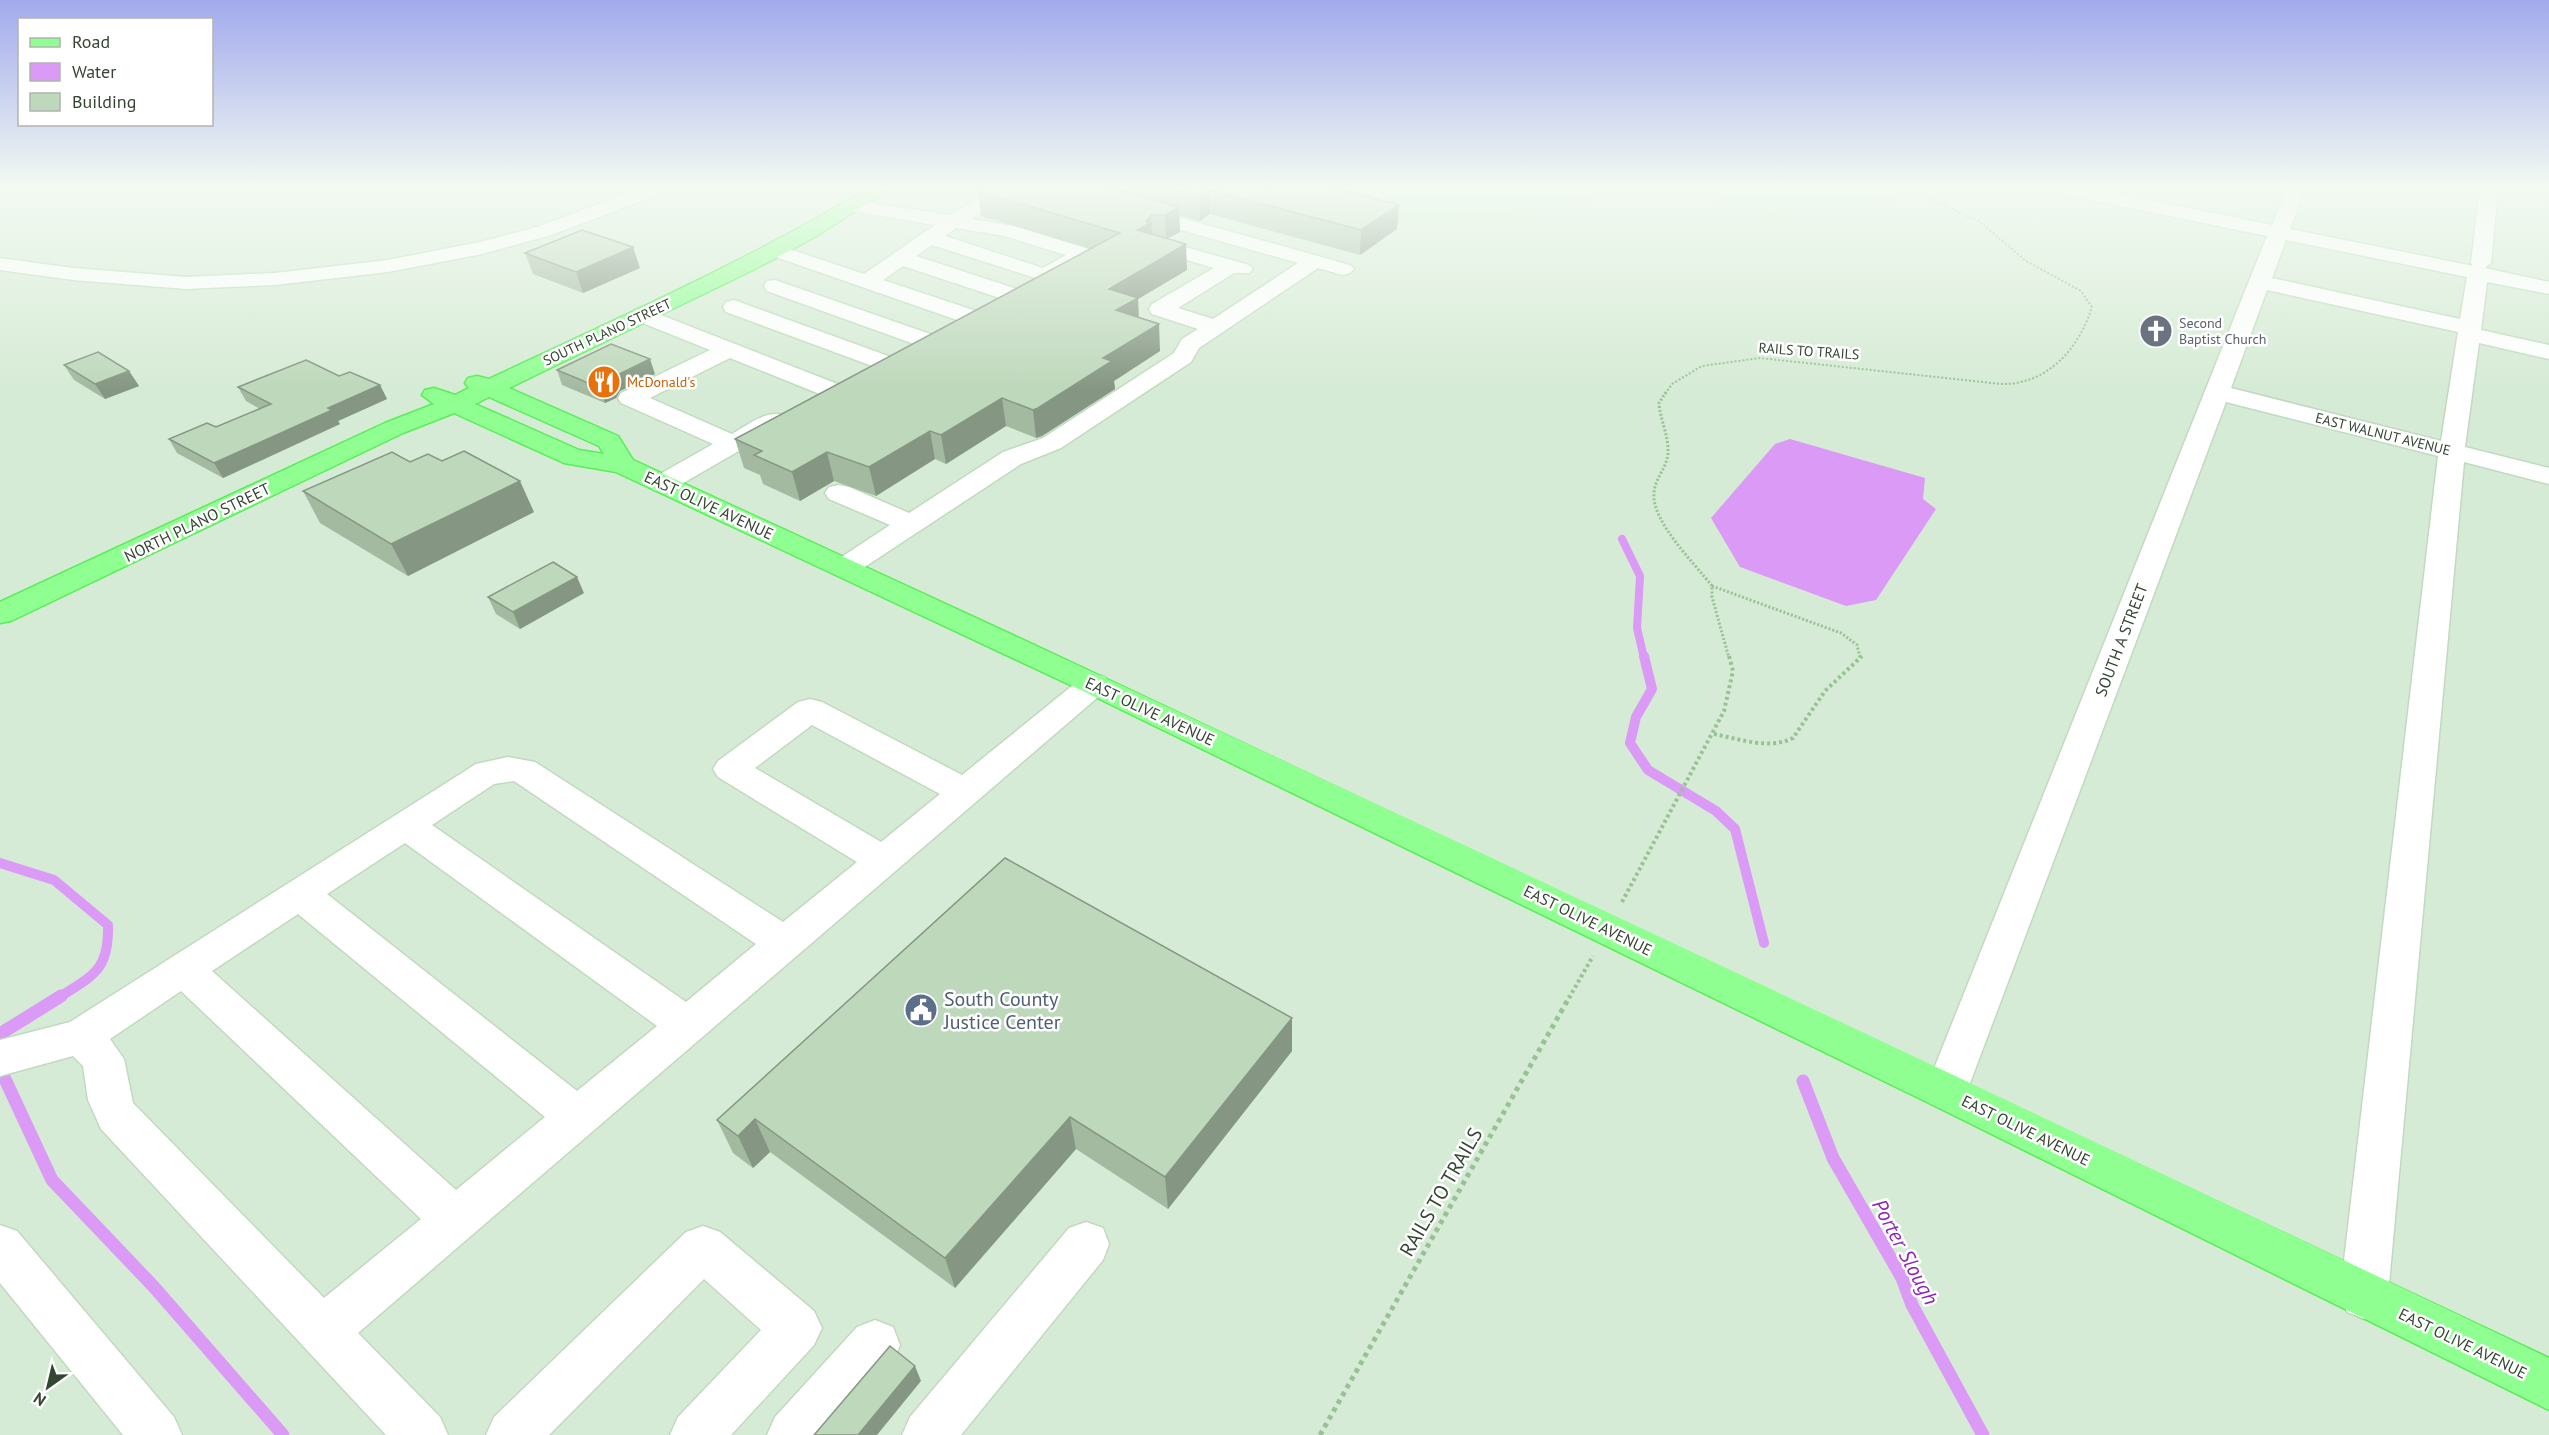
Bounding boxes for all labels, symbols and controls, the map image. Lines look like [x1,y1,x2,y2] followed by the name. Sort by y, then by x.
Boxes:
[18,18,213,126] legend
[72,30,110,53] text: Road
[72,60,116,83] text: Water
[72,90,136,113] text: Building
[540,294,674,370] street label: SOUTH PLANO STREET
[2138,313,2174,349] church icon: Second Baptist Church
[2179,314,2267,348] place label: Second Baptist Church
[1758,339,1860,363] street label: RAILS TO TRAILS
[586,364,622,400] restaurant icon: McDonald's
[627,373,695,391] place label: McDonald's
[2314,409,2452,459] street label: EAST WALNUT AVENUE
[641,466,777,544] street label: EAST OLIVE AVENUE
[121,478,273,566] street label: NORTH PLANO STREET
[2090,581,2152,699] street label: SOUTH A STREET
[1082,672,1218,750] street label: EAST OLIVE AVENUE
[1521,880,1655,960] street label: EAST OLIVE AVENUE
[943,986,1061,1035] place label: South County Justice Center
[903,992,939,1028] public building icon: South County Justice Center
[1959,1090,2093,1170] street label: EAST OLIVE AVENUE
[1394,1123,1488,1261] street label: RAILS TO TRAILS
[1866,1194,1945,1310] water label: Porter Slough
[2396,1303,2530,1383] street label: EAST OLIVE AVENUE
[18,1357,78,1417] north arrow
[30,1388,50,1411] text: N

